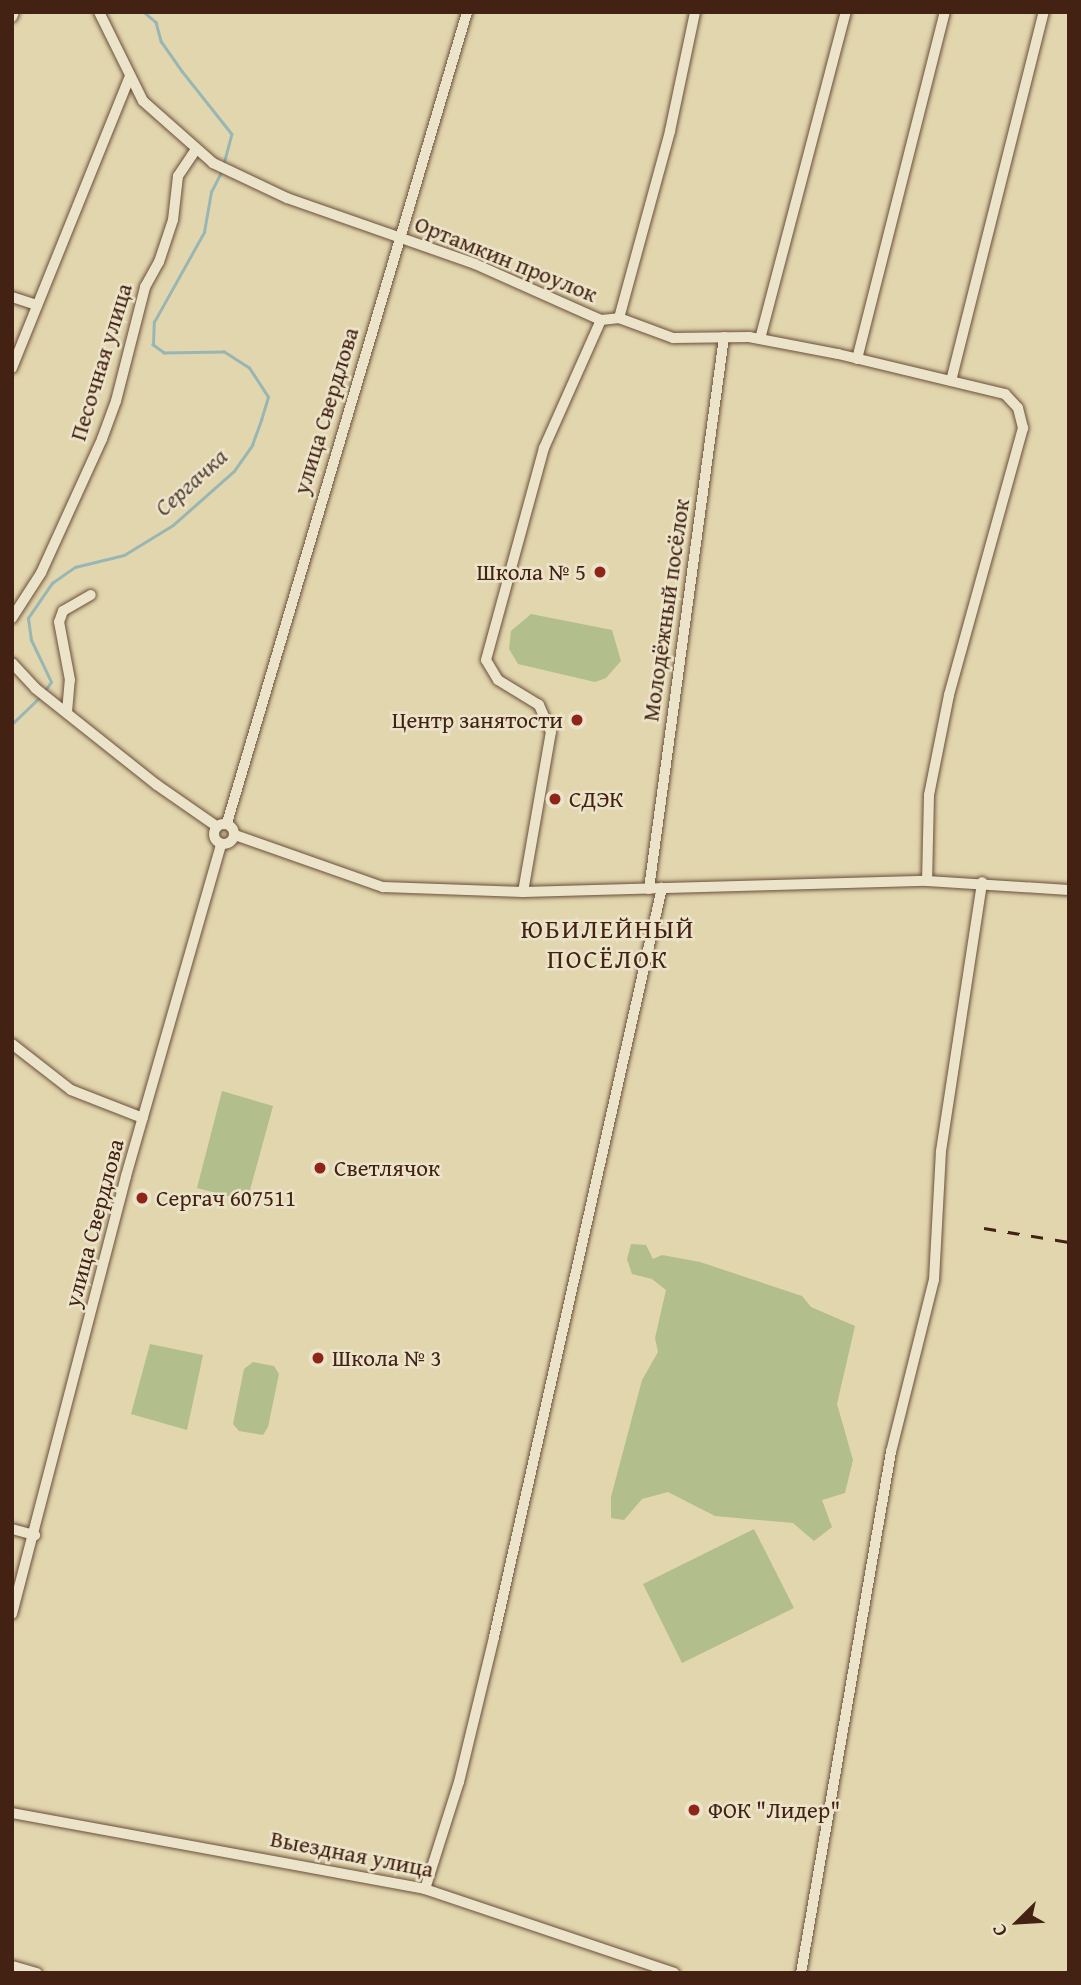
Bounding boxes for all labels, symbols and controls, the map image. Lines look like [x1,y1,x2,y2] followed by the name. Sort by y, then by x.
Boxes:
[411,210,601,308] street label: Ортамкин проулок
[64,280,138,444] street label: Песочная улица
[287,324,365,498] street label: улица Свердлова
[149,442,233,522] water label: Сергачка
[637,497,695,723] street label: Молодёжный посёлок
[476,558,586,586] place label: Школа № 5
[592,564,608,580] marker: Школа № 5
[392,706,563,734] place label: Центр занятости
[569,712,585,728] marker: Центр занятости
[569,785,623,813] place label: СДЭК
[547,791,563,807] marker: СДЭК
[522,913,694,974] district label: ЮБИЛЕЙНЫЙ ПОСЁЛОК
[58,1136,130,1310] street label: улица Свердлова
[334,1154,440,1182] place label: Светлячок
[312,1160,328,1176] marker: Светлячок
[156,1184,296,1212] place label: Сергач 607511
[134,1190,150,1206] marker: Сергач 607511
[332,1344,442,1372] place label: Школа № 3
[310,1350,326,1366] marker: Школа № 3
[708,1796,840,1824] place label: ФОК "Лидер"
[686,1802,702,1818] marker: ФОК "Лидер"
[268,1825,436,1883] street label: Выездная улица
[983,1887,1053,1957] north arrow
[984,1920,1014,1941] text: С

